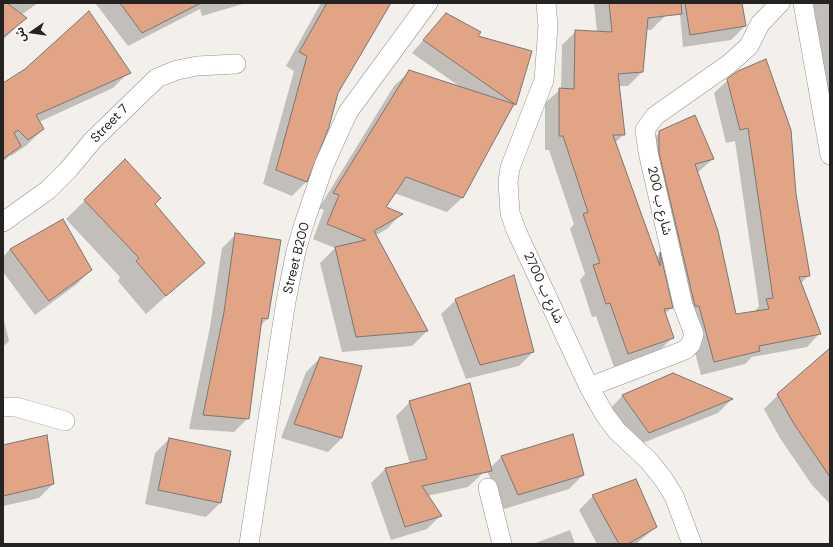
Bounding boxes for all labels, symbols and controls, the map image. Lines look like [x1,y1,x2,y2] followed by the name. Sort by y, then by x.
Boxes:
[12,12,52,52] north arrow
[12,26,29,44] text: ش
[88,102,132,146] street label: Street 7
[643,165,675,237] street label: شارع ب 200
[281,221,313,295] street label: Street B200
[520,250,566,326] street label: شارع ب 2700

